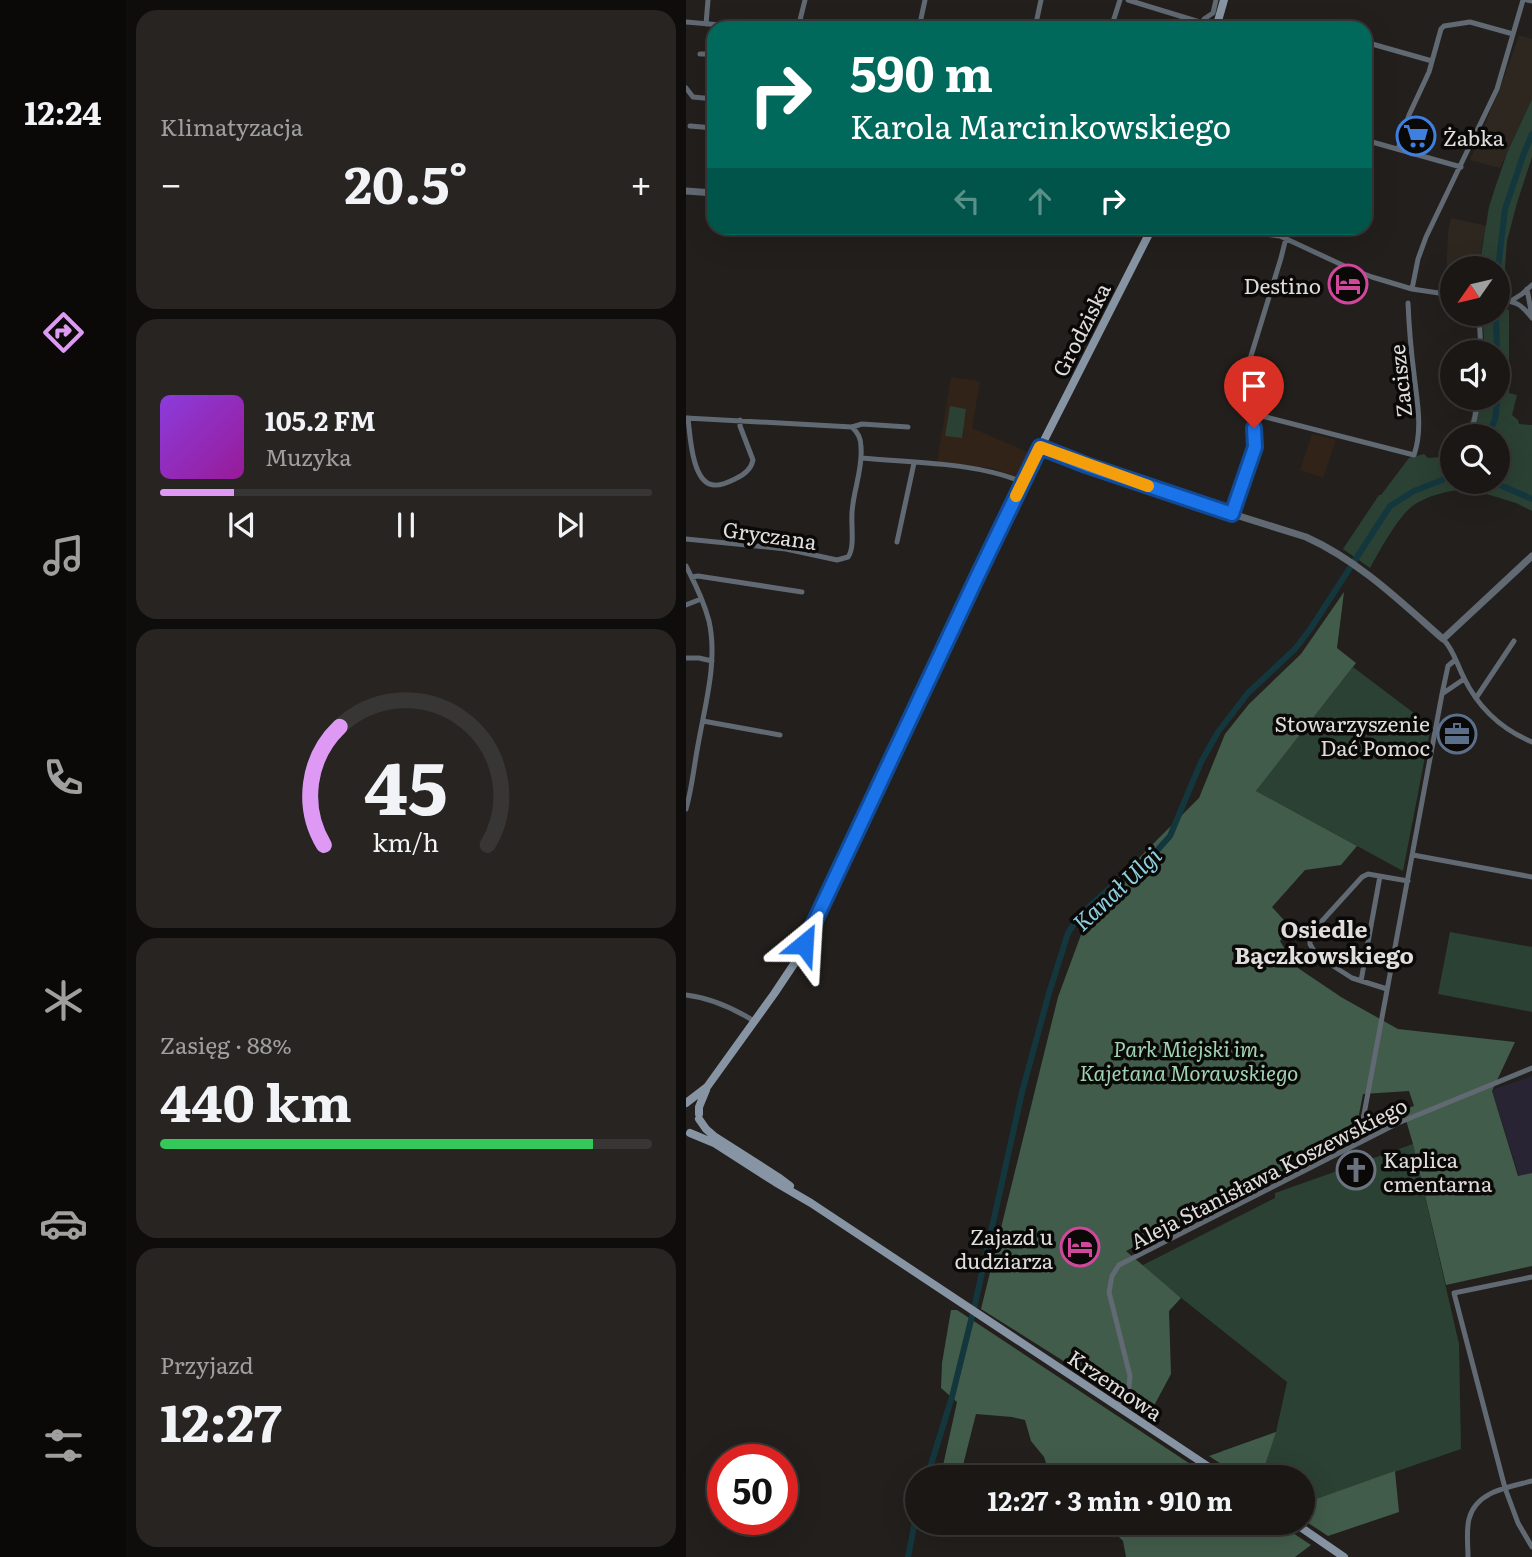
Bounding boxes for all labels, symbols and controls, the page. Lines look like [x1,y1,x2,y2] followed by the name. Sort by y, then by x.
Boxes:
[850,34,993,107] text: 590 m
[735,49,826,140] icon: right
[24,87,102,135] text: 12:24
[850,101,1231,149] text: Karola Marcinkowskiego
[160,109,303,143] text: Klimatyzacja
[1395,115,1437,157] supermarket icon: Żabka
[1443,121,1505,152] place label: Żabka
[344,143,468,220] text: 20.5°
[160,153,182,210] text: −
[630,153,652,210] text: +
[948,182,986,220] icon: left
[1021,182,1059,220] icon: ahead
[1094,182,1132,220] icon: right
[1440,256,1510,326] north arrow
[1440,256,1510,494] map controls
[1327,263,1369,305] hotel icon: Destino
[1244,269,1321,300] place label: Destino
[1043,276,1117,381] street label: Grodziska
[39,308,88,357] icon: directions
[1440,340,1510,410] button: sound
[1380,343,1418,419] street label: Zacisze
[1224,356,1284,428] pin
[1235,367,1273,405] icon: arrive
[265,400,376,439] text: 105.2 FM
[1440,424,1510,494] button: search
[265,439,352,473] text: Muzyka
[223,506,261,544] icon: previous
[387,506,425,544] icon: pause
[551,506,589,544] icon: next
[721,512,820,556] street label: Gryczana
[39,531,88,580] icon: music
[1274,707,1430,762] place label: Stowarzyszenie Dać Pomoc
[1436,713,1478,755] office icon: Stowarzyszenie Dać Pomoc
[364,729,448,837] text: 45
[39,753,88,802] icon: phone
[373,822,439,859] text: km/h
[1064,838,1168,938] water label: Kanał Ulgi
[767,907,841,981] position arrow
[1234,911,1414,971] district label: Osiedle Bączkowskiego
[39,976,88,1025] icon: climate
[160,1027,292,1061] text: Zasięg · 88%
[1080,1032,1298,1087] park label: Park Miejski im. Kajetana Morawskiego
[160,1061,352,1138] text: 440 km
[1124,1088,1412,1256] street label: Aleja Stanisława Koszewskiego
[1383,1143,1493,1198] place label: Kaplica cmentarna
[1335,1149,1377,1191] church icon: Kaplica cmentarna
[39,1199,88,1248] icon: car
[955,1220,1054,1275] place label: Zajazd u dudziarza
[1059,1226,1101,1268] hotel icon: Zajazd u dudziarza
[1062,1341,1170,1427] street label: Krzemowa
[160,1347,254,1381] text: Przyjazd
[160,1381,282,1458] text: 12:27
[39,1421,88,1470] icon: filters
[707,1444,798,1535] speed limit sign: 50
[988,1480,1232,1519] text: 12:27 · 3 min · 910 m

